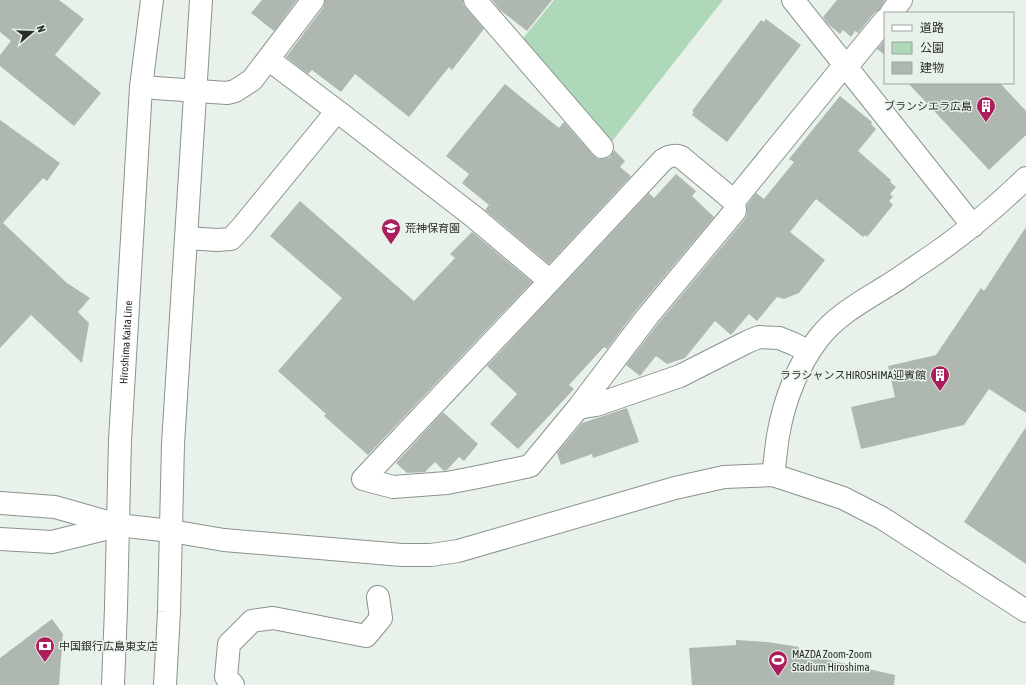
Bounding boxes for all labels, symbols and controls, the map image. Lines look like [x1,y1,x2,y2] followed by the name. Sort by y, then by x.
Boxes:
[12,12,52,52] north arrow
[884,12,1014,84] legend
[920,21,944,35] text: 道路
[35,24,48,34] text: N
[920,41,944,55] text: 公園
[920,61,944,75] text: 建物
[975,95,997,123] building icon: ブランシエラ広島
[884,100,972,112] place label: ブランシエラ広島
[380,217,402,245] school or university icon: 荒神保育園
[405,222,460,234] place label: 荒神保育園
[117,300,134,384] street label: Hiroshima Kaita Line
[929,364,951,392] building icon: ララシャンスHIROSHIMA迎賓館
[780,369,926,381] place label: ララシャンスHIROSHIMA迎賓館
[34,635,56,663] bank icon: 中国銀行広島東支店
[59,640,158,652] place label: 中国銀行広島東支店
[792,648,872,673] place label: MAZDA Zoom-Zoom Stadium Hiroshima
[767,649,789,677] sports icon: MAZDA Zoom-Zoom Stadium Hiroshima

